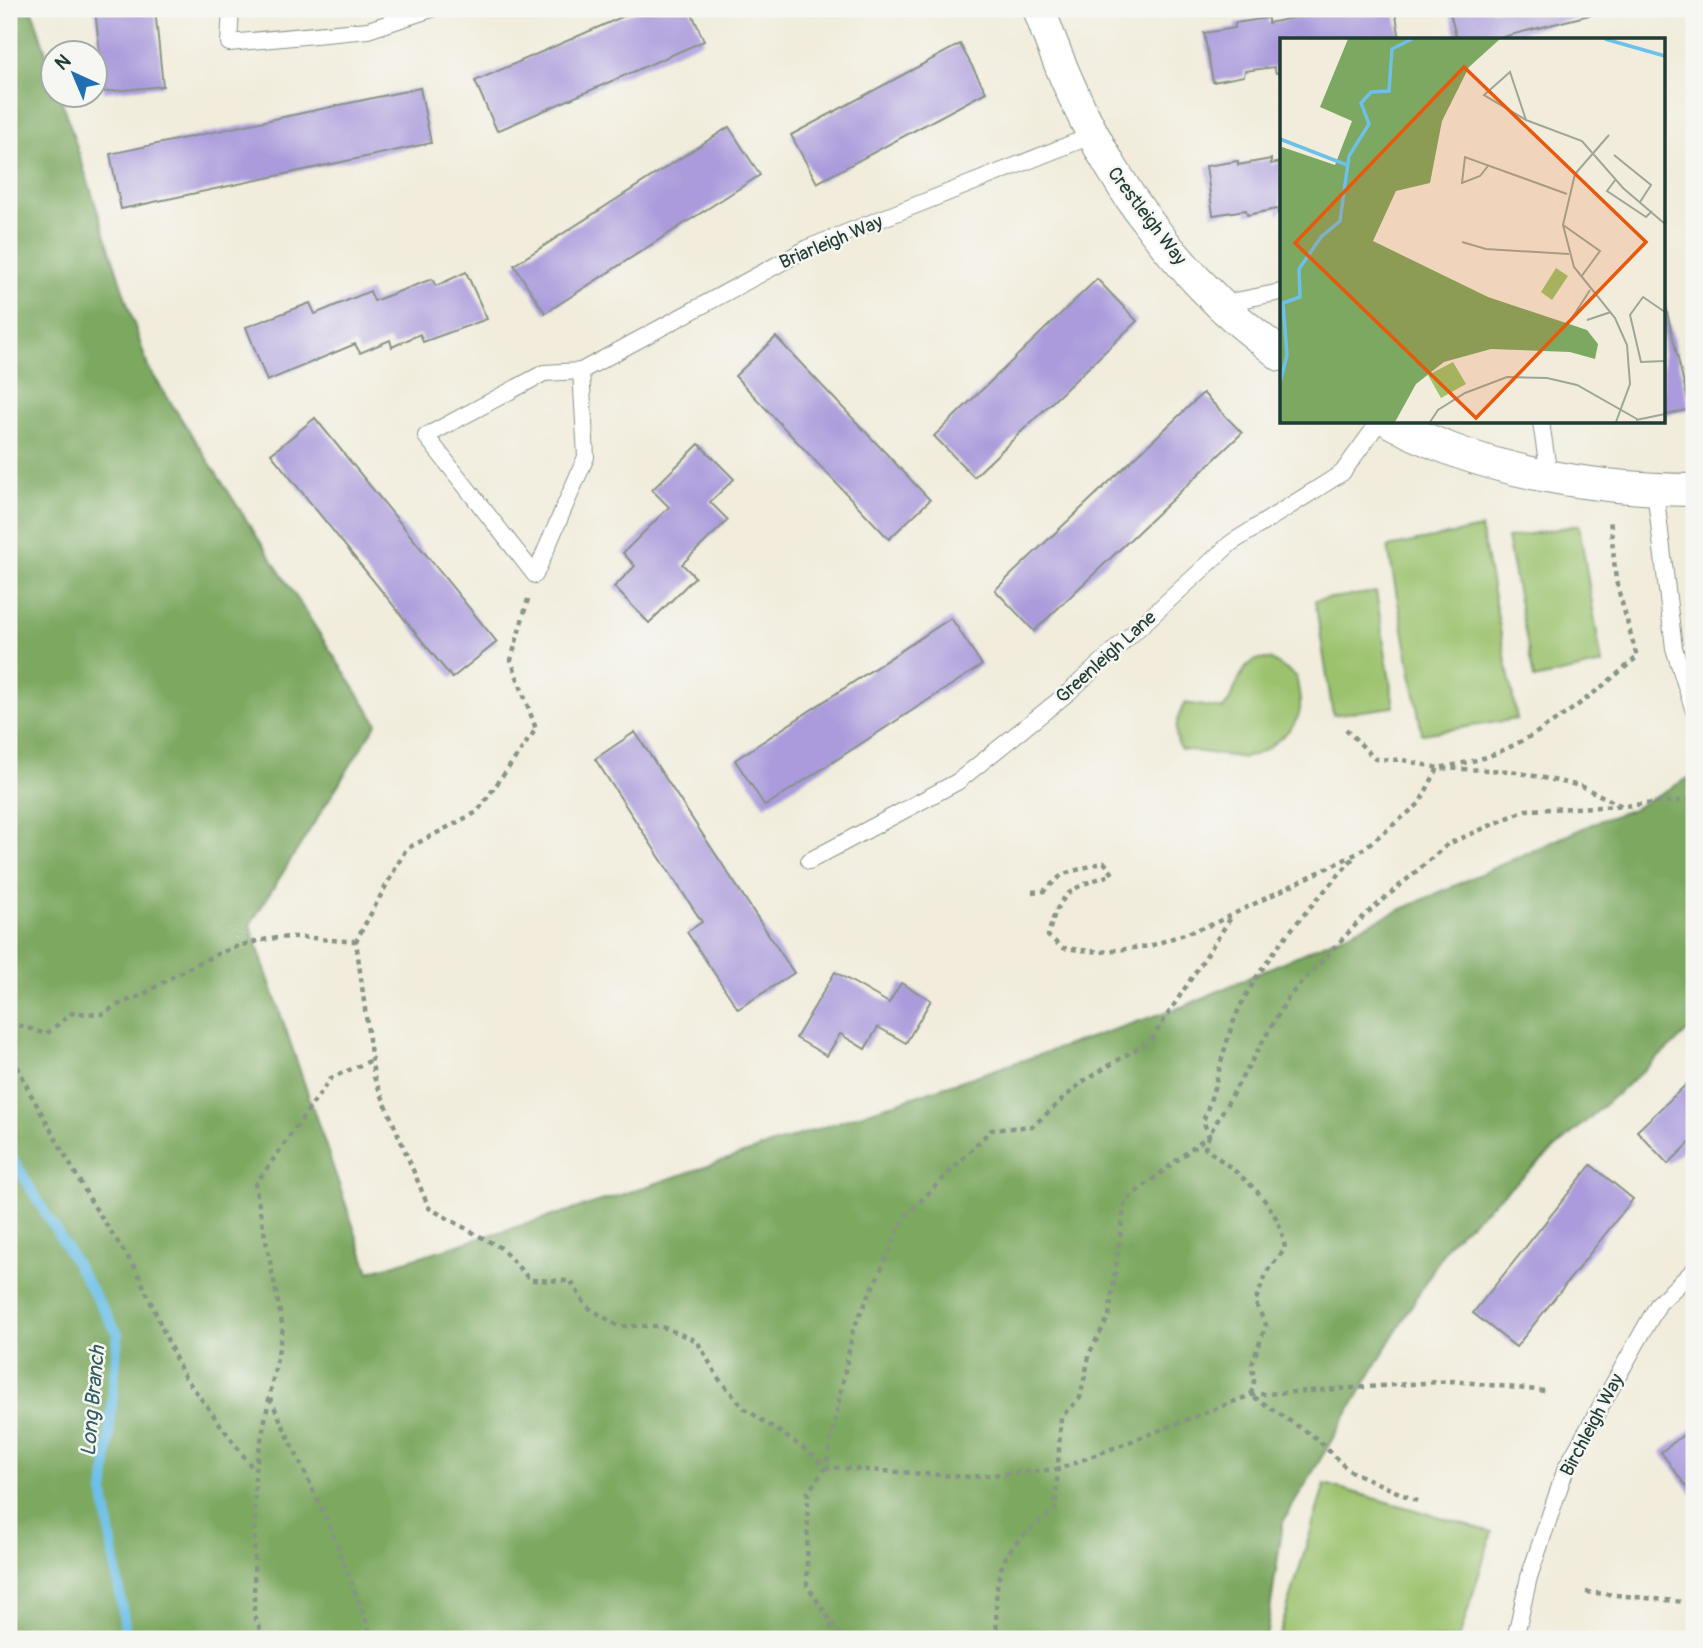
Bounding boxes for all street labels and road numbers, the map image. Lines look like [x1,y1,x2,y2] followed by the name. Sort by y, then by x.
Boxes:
[1102,162,1192,270] street label: Crestleigh Way
[776,210,886,274] street label: Briarleigh Way
[1051,605,1162,708] street label: Greenleigh Lane
[1555,1370,1629,1480] street label: Birchleigh Way

